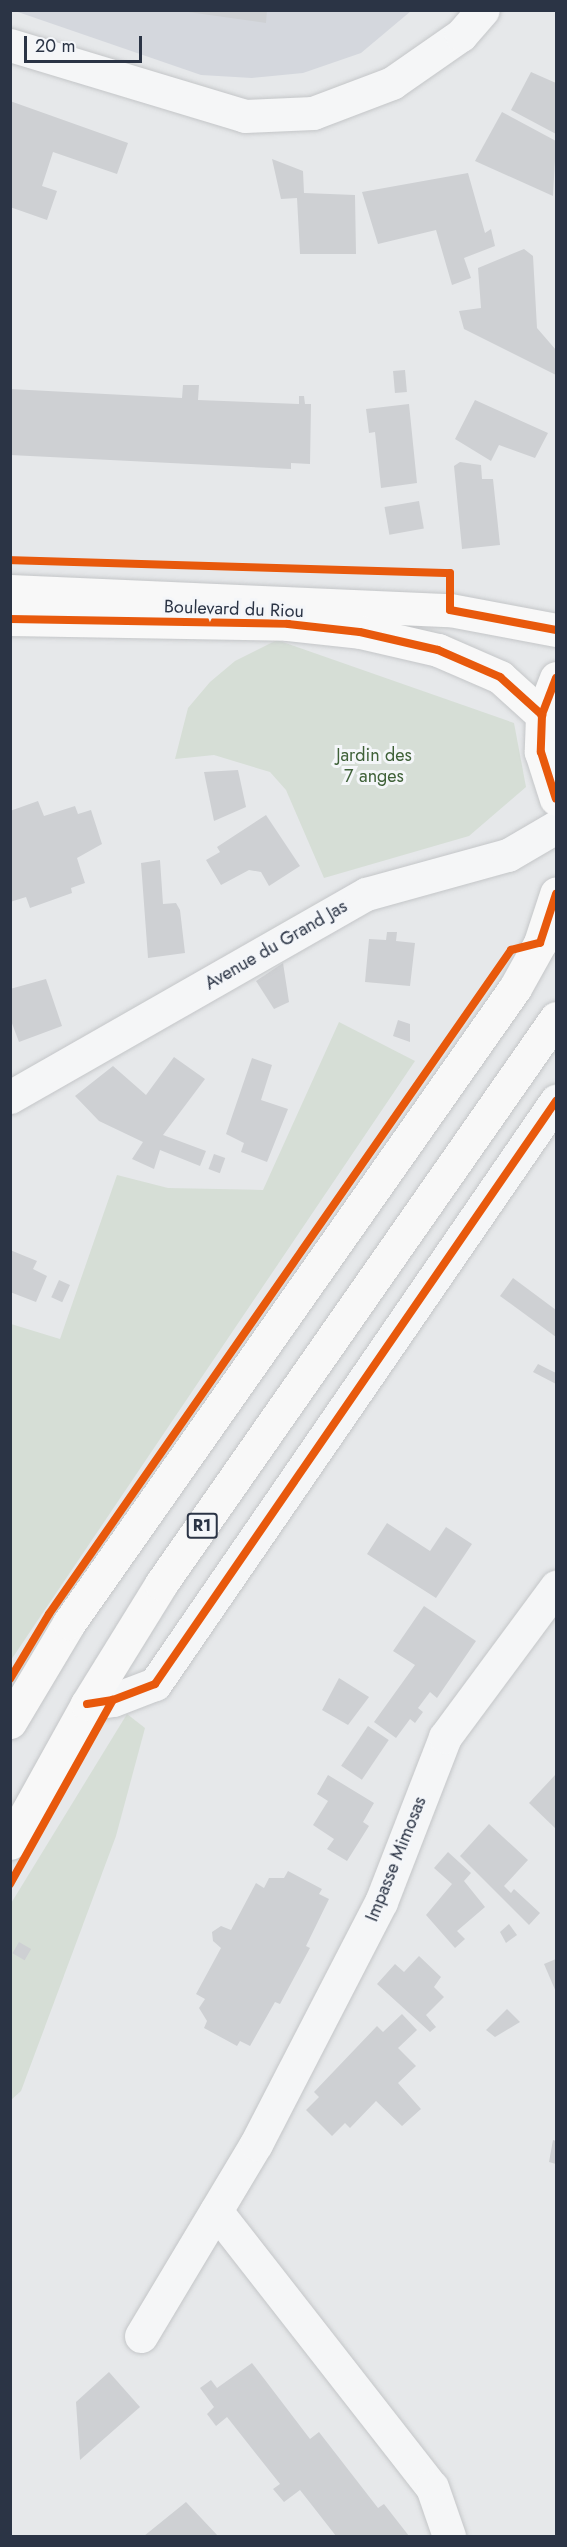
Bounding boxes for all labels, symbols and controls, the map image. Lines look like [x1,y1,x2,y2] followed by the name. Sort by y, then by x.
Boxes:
[27,24,146,62] scale bar
[35,33,75,59] text: 20 m
[164,596,304,622] street label: Boulevard du Riou
[336,745,412,788] park label: Jardin des 7 anges
[201,895,351,995] street label: Avenue du Grand Jas
[186,1513,218,1539] road number: R1
[361,1793,431,1925] street label: Impasse Mimosas

